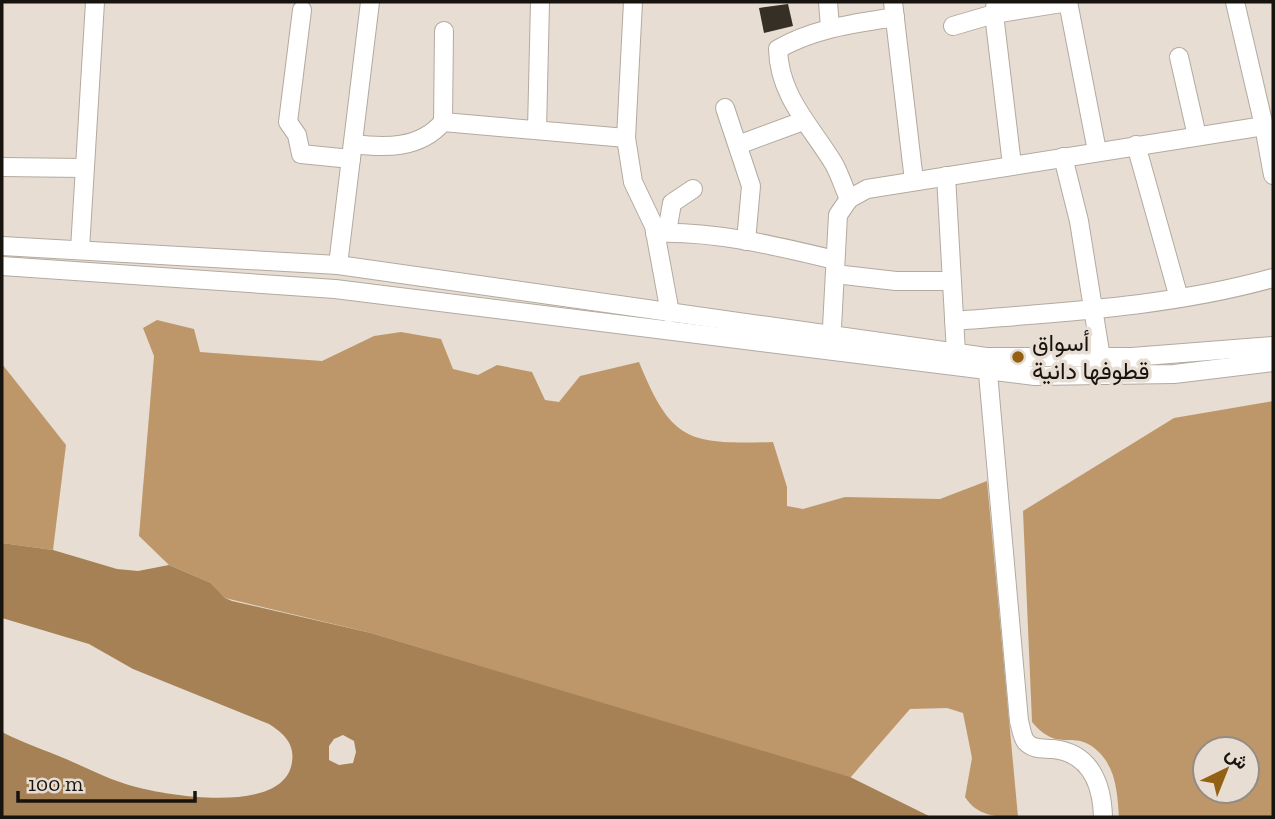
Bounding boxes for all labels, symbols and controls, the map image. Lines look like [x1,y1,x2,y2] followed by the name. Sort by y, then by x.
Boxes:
[1032,328,1150,386] place label: أسواق قطوفها دانية
[1010,349,1026,365] marker: أسواق قطوفها دانية
[1191,735,1261,805] north arrow
[1221,742,1254,774] text: ش
[18,760,194,804] scale bar
[28,771,83,796] text: 100 m

